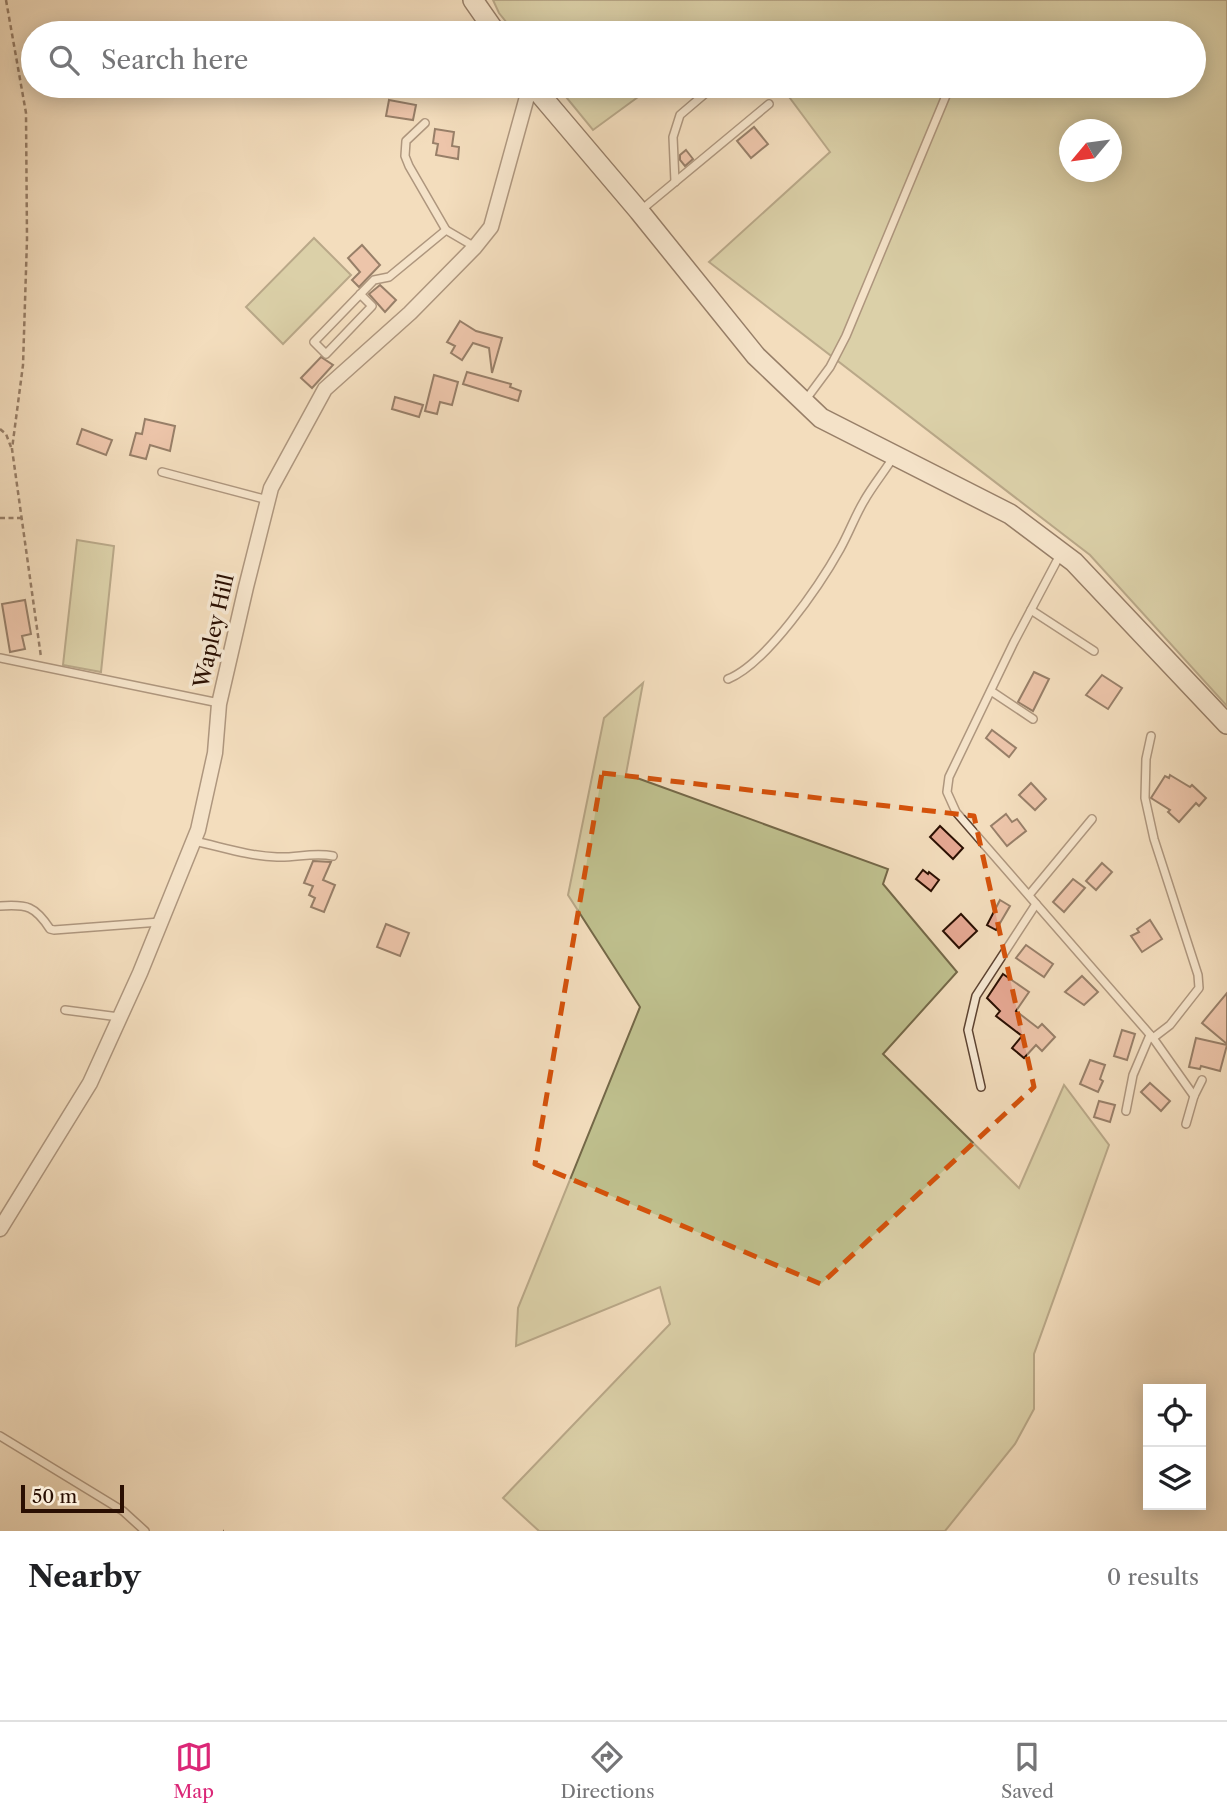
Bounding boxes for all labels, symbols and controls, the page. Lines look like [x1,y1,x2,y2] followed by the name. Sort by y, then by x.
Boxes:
[21,21,1206,98] search box
[45,41,83,79] icon: search
[101,44,248,76] text: Search here
[1059,119,1122,182] north arrow
[188,571,239,691] street label: Wapley Hill
[1143,1384,1206,1510] map controls
[1143,1384,1206,1447] button: locate
[1143,1447,1206,1510] button: layers
[21,1482,124,1514] scale bar
[32,1485,77,1508] text: 50 m
[28,1558,141,1595] text: Nearby
[1107,1563,1199,1591] text: 0 results
[173,1738,214,1803] tab: Map
[561,1738,654,1803] tab: Directions
[1001,1738,1054,1803] tab: Saved

